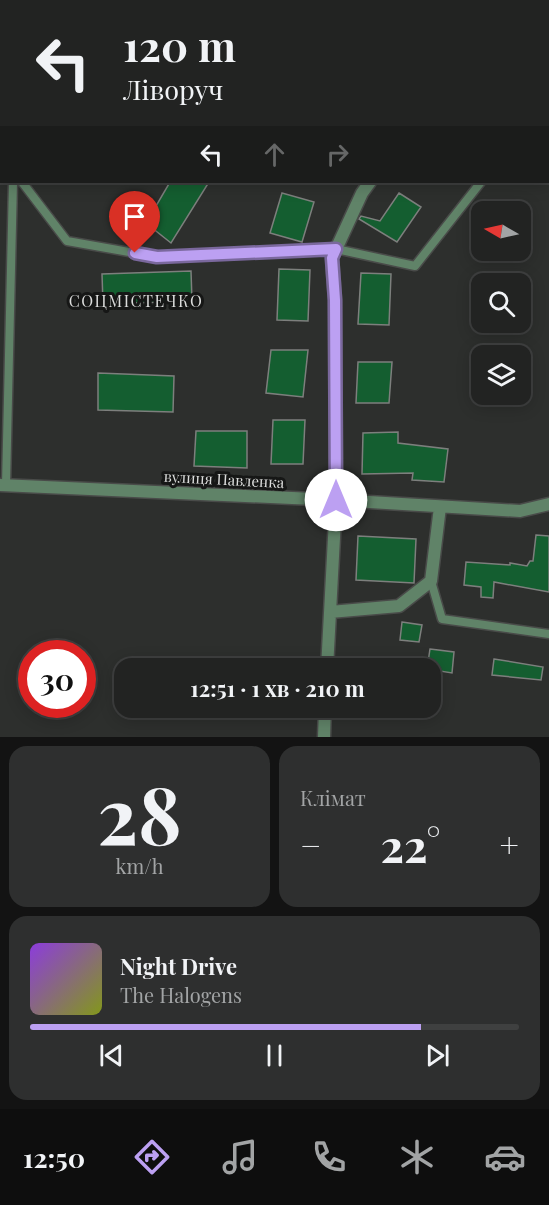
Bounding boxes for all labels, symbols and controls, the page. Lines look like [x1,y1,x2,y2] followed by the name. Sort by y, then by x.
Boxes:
[123,17,236,73] text: 120 m
[24,24,102,102] icon: left
[123,71,223,107] text: Ліворуч
[195,138,228,171] icon: left
[258,138,291,171] icon: ahead
[321,138,354,171] icon: right
[109,191,160,253] pin
[118,200,151,233] icon: arrive
[471,201,531,261] north arrow
[471,201,531,405] map controls
[471,273,531,333] button: search
[69,290,203,311] district label: СОЦМІСТЕЧКО
[471,345,531,405] button: layers
[163,466,285,492] street label: вулиця Павленка
[304,468,368,532] position arrow
[18,640,96,718] speed limit sign: 30
[190,673,365,703] text: 12:51 · 1 хв · 210 m
[97,761,182,865] text: 28
[300,784,366,811] text: Клімат
[381,814,440,874] text: 22°
[300,822,321,866] text: −
[500,822,519,866] text: +
[116,852,163,879] text: km/h
[120,951,237,981] text: Night Drive
[120,981,242,1008] text: The Halogens
[95,1039,128,1072] icon: previous
[258,1039,291,1072] icon: pause
[421,1039,454,1072] icon: next
[131,1136,173,1178] icon: directions
[219,1136,261,1178] icon: music
[308,1136,350,1178] icon: phone
[396,1136,438,1178] icon: climate
[484,1136,526,1178] icon: car
[23,1139,85,1175] text: 12:50

